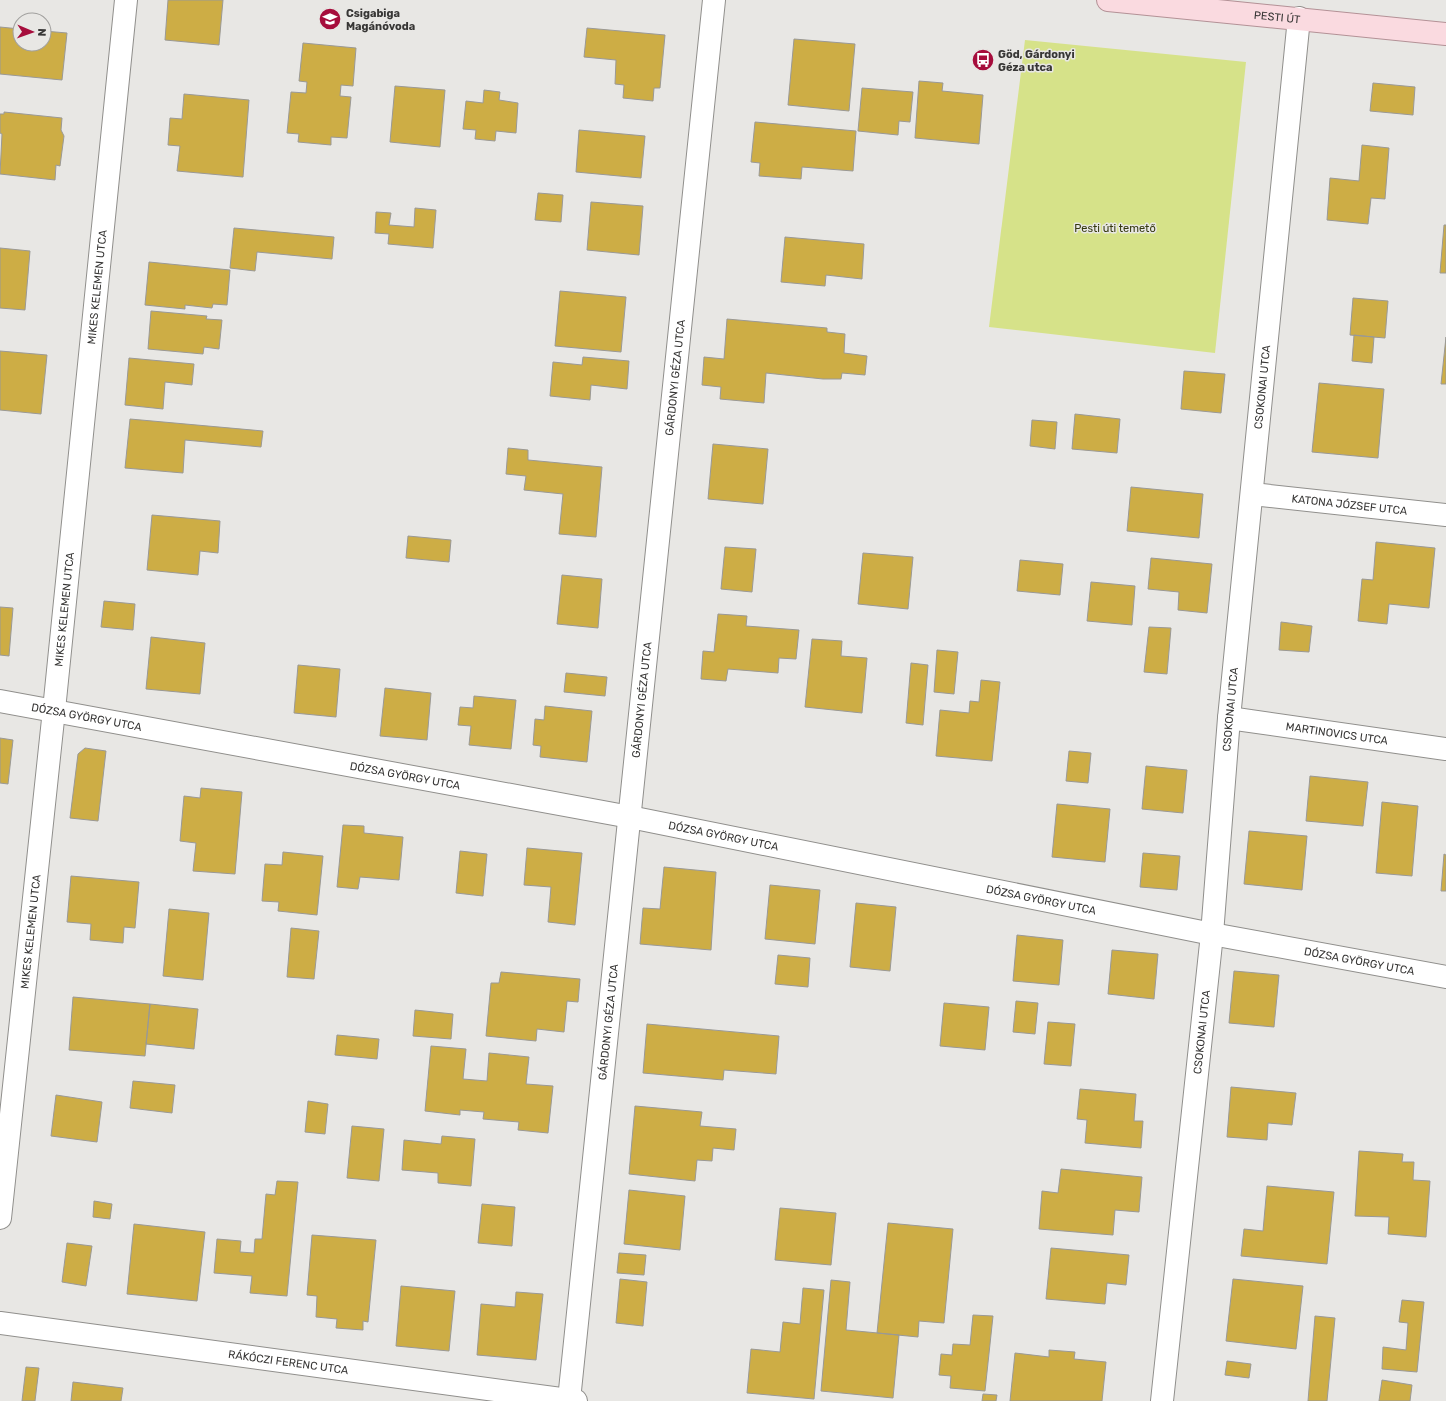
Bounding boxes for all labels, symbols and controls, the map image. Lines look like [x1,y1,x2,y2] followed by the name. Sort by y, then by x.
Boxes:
[317,6,343,32] school or university icon: Csigabiga Magánóvoda
[346,7,415,33] place label: Csigabiga Magánóvoda
[1253,8,1302,26] street label: PESTI ÚT
[12,12,52,52] north arrow
[35,28,48,37] text: N
[970,47,996,73] bus stop icon: Göd, Gárdonyi Géza utca
[998,48,1075,74] place label: Göd, Gárdonyi Géza utca
[1074,222,1156,235] park label: Pesti úti temető
[85,229,109,345] street label: MIKES KELEMEN UTCA
[662,318,687,436] street label: GÁRDONYI GÉZA UTCA
[1251,344,1273,430] street label: CSOKONAI UTCA
[1291,492,1409,517] street label: KATONA JÓZSEF UTCA
[52,551,77,667] street label: MIKES KELEMEN UTCA
[629,640,654,758] street label: GÁRDONYI GÉZA UTCA
[1220,666,1241,752] street label: CSOKONAI UTCA
[30,700,143,734] street label: DÓZSA GYÖRGY UTCA
[1285,720,1390,747] street label: MARTINOVICS UTCA
[349,759,462,792] street label: DÓZSA GYÖRGY UTCA
[667,818,780,853] street label: DÓZSA GYÖRGY UTCA
[18,873,43,990] street label: MIKES KELEMEN UTCA
[985,882,1098,917] street label: DÓZSA GYÖRGY UTCA
[1303,945,1416,978] street label: DÓZSA GYÖRGY UTCA
[596,963,621,1081] street label: GÁRDONYI GÉZA UTCA
[1191,989,1213,1075] street label: CSOKONAI UTCA
[227,1347,350,1377] street label: RÁKÓCZI FERENC UTCA

